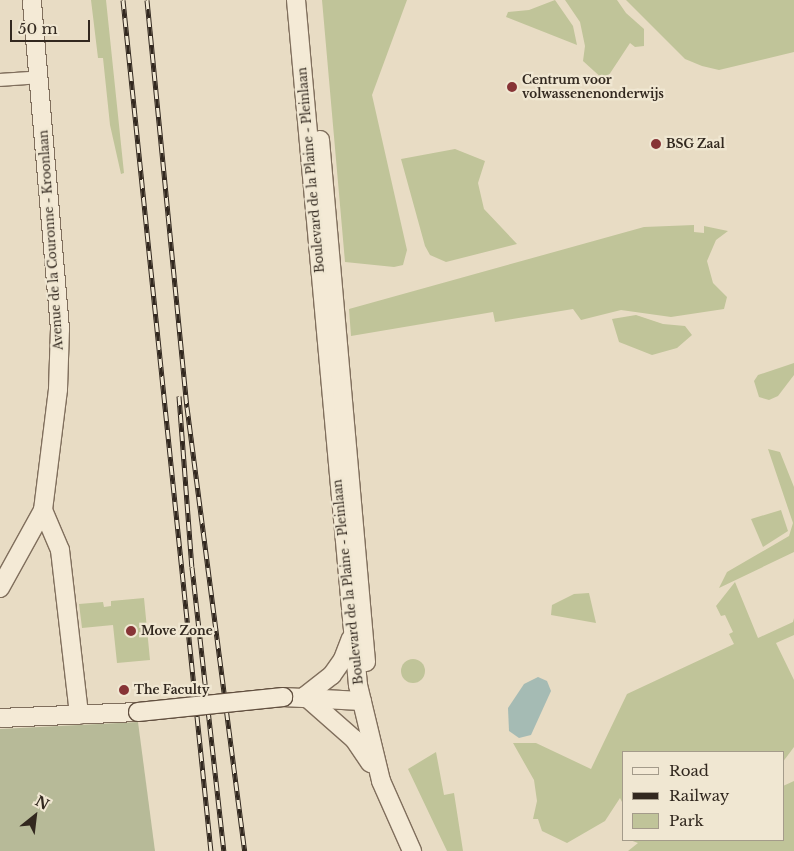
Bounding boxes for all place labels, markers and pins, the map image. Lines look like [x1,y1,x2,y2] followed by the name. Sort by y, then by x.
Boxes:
[522,73,664,101] place label: Centrum voor volwassenenonderwijs
[506,81,518,93] marker: Centrum voor volwassenenonderwijs
[666,137,725,151] place label: BSG Zaal
[650,138,662,150] marker: BSG Zaal
[141,624,213,638] place label: Move Zone
[125,625,137,637] marker: Move Zone
[134,683,209,697] place label: The Faculty
[118,684,130,696] marker: The Faculty

